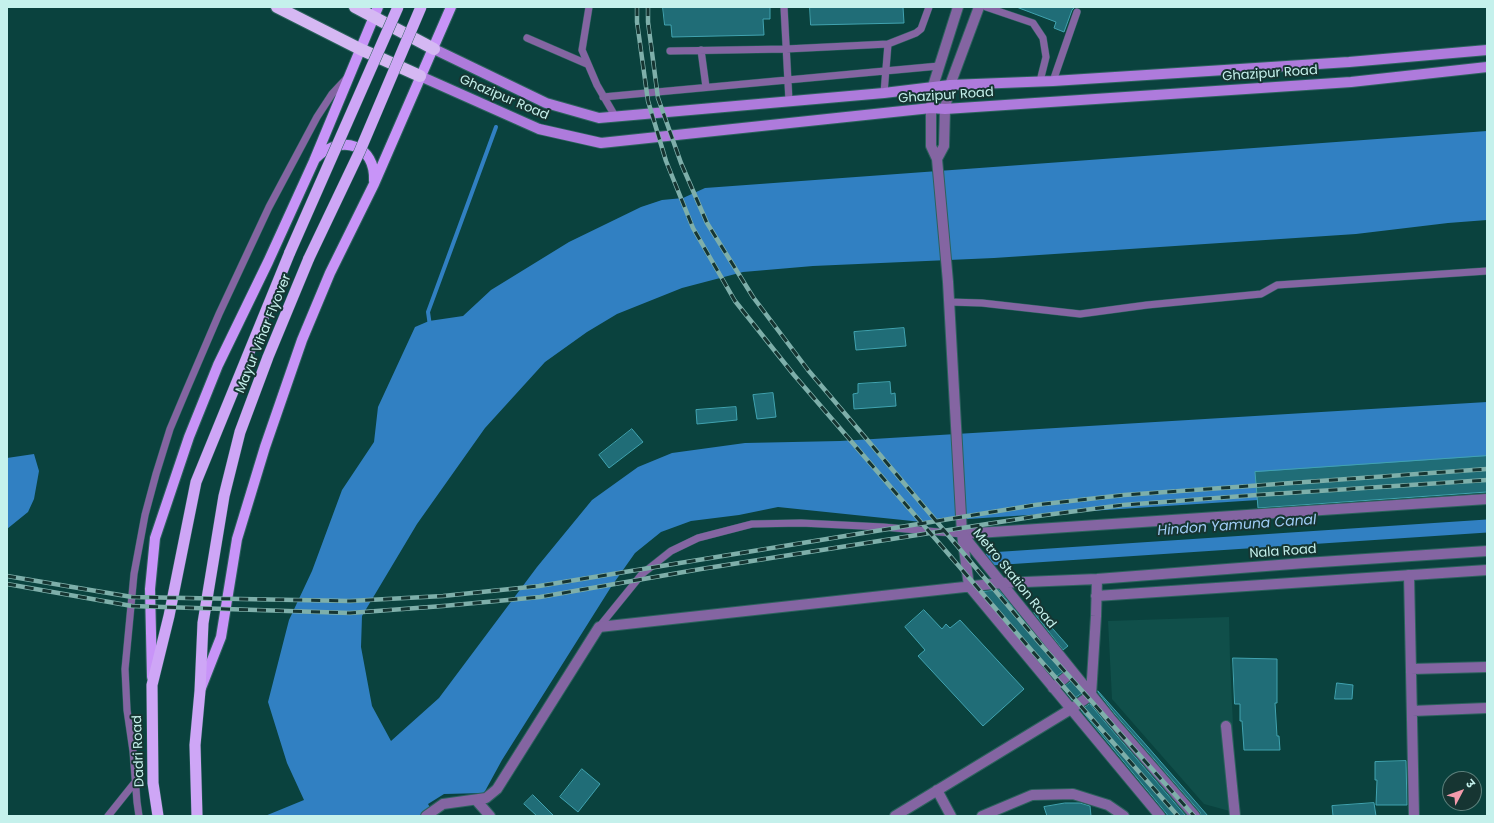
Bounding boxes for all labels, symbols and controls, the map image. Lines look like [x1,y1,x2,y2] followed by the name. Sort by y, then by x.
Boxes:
[1222,63,1318,85] street label: Ghazipur Road
[457,72,551,124] street label: Ghazipur Road
[898,85,994,107] street label: Ghazipur Road
[233,272,295,396] street label: Mayur Vihar Flyover
[1157,512,1317,540] water label: Hindon Yamuna Canal
[969,526,1059,632] street label: Metro Station Road
[1249,542,1317,562] street label: Nala Road
[130,715,148,787] street label: Dadri Road
[1442,771,1482,811] north arrow
[1462,776,1478,791] text: उ

